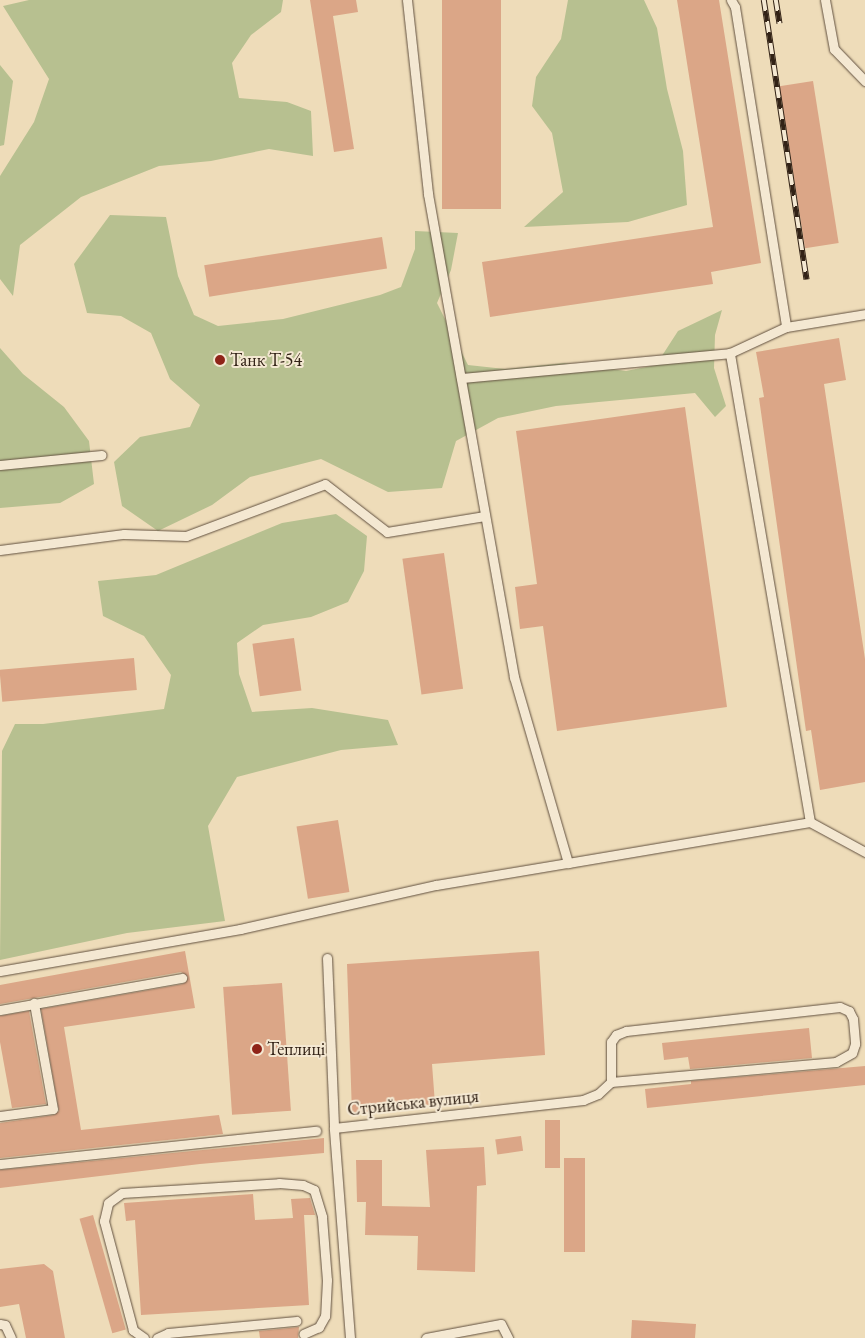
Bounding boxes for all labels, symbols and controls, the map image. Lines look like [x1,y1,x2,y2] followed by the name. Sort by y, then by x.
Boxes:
[230,349,302,371] place label: Танк Т-54
[214,354,226,366] marker: Танк Т-54
[267,1038,325,1060] place label: Теплиці
[251,1043,263,1055] marker: Теплиці
[346,1085,480,1121] street label: Стрийська вулиця

